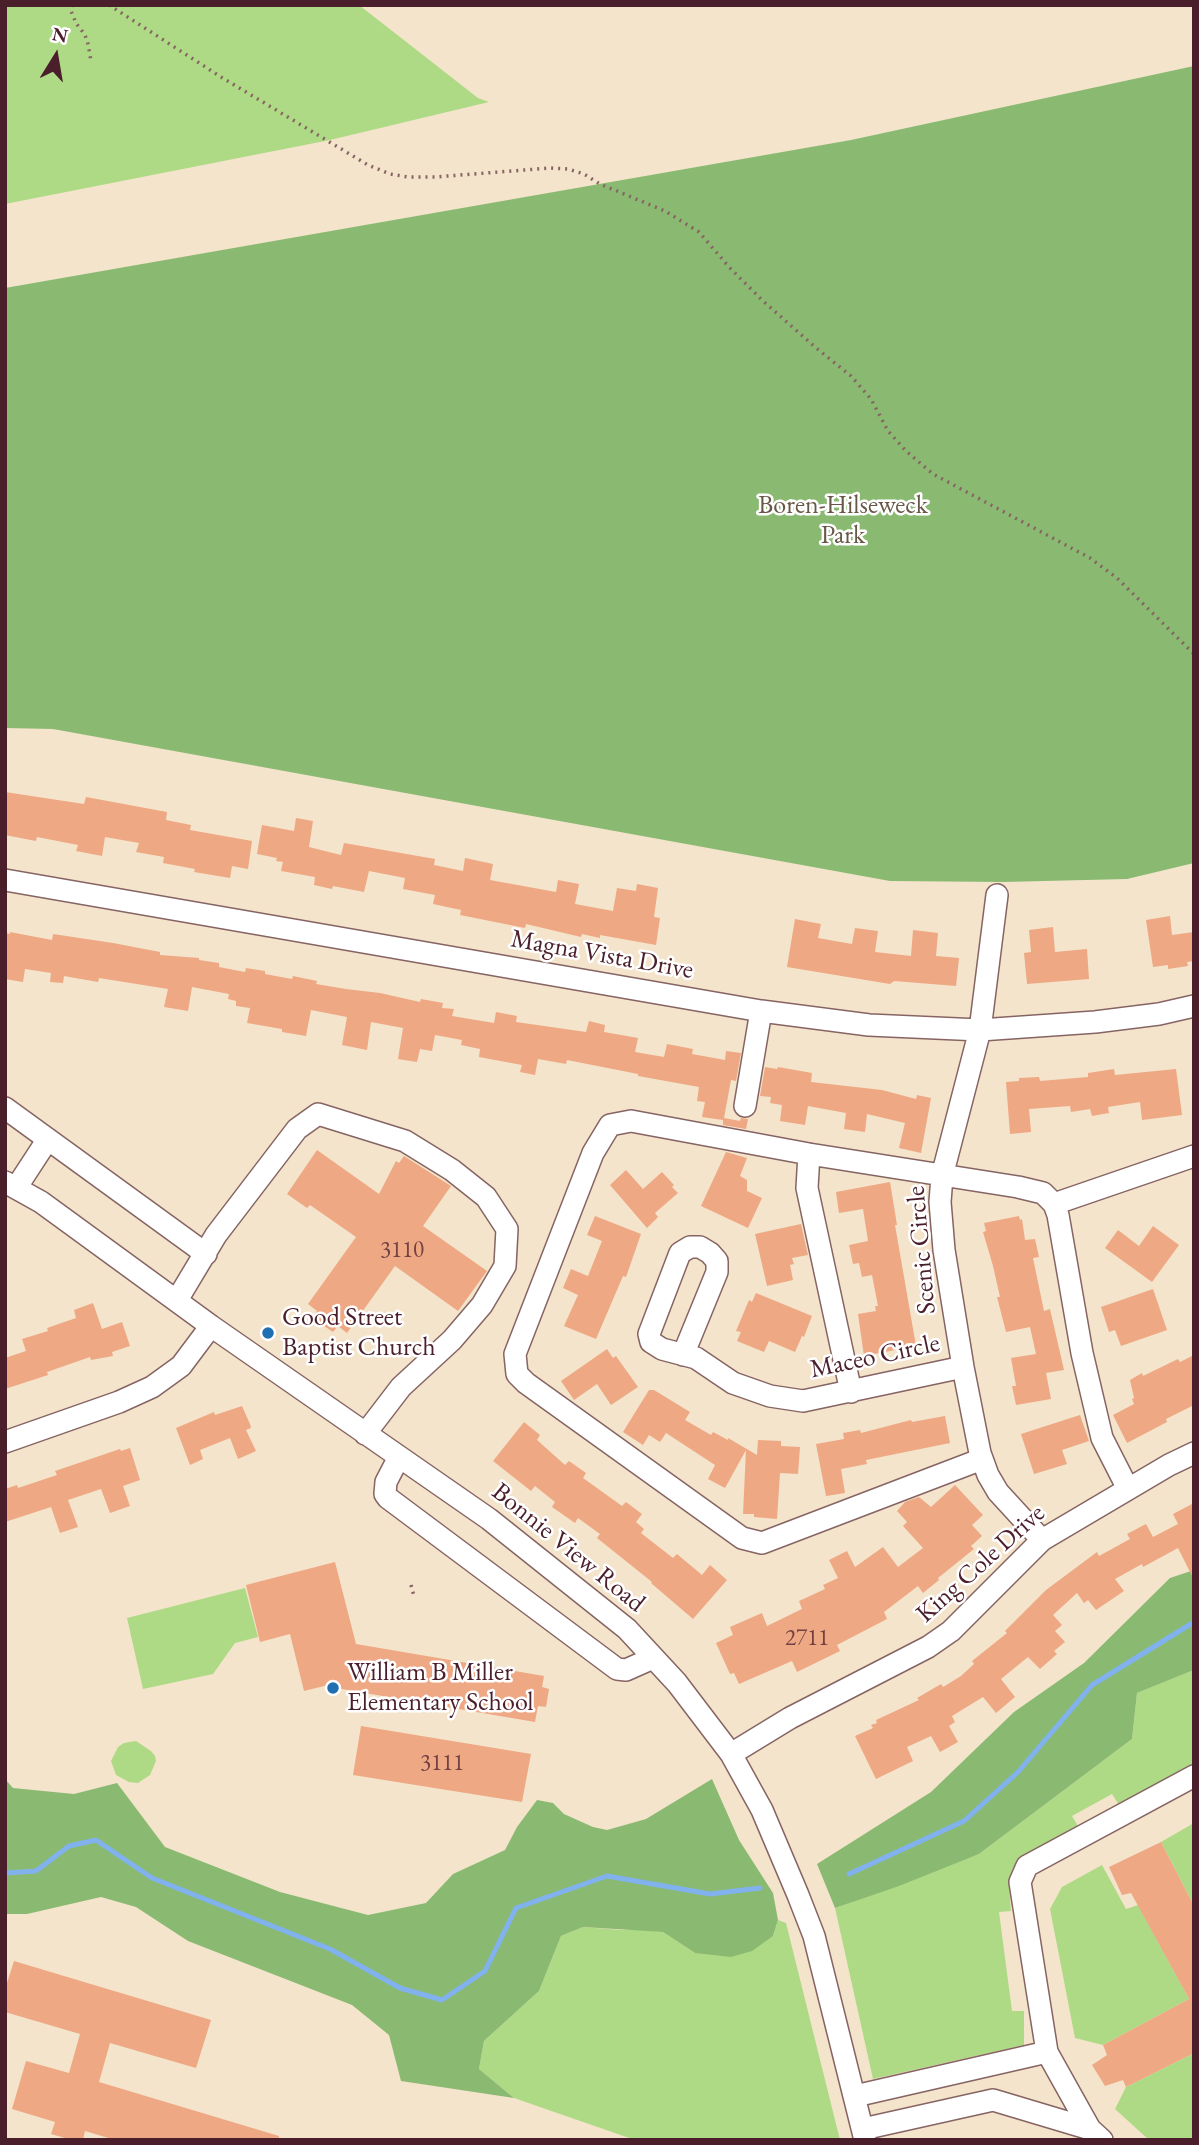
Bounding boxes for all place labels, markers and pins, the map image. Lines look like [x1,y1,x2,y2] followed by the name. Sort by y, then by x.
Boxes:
[282,1302,436,1364] place label: Good Street Baptist Church
[260,1325,276,1341] marker: Good Street Baptist Church
[347,1657,534,1718] place label: William B Miller Elementary School
[325,1680,341,1696] marker: William B Miller Elementary School

